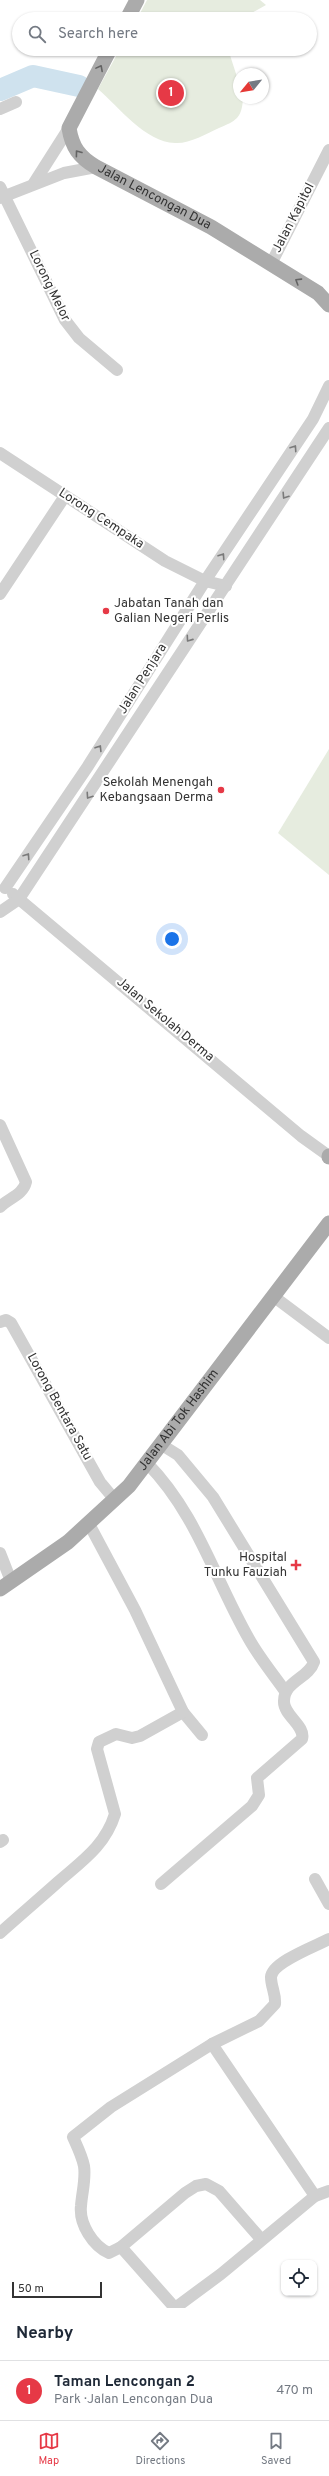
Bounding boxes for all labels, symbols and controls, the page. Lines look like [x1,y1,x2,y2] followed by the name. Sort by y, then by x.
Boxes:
[12,12,317,56] search box
[26,23,48,45] icon: search
[58,25,138,44] text: Search here
[95,65,103,72] one-way arrow
[233,68,269,104] north arrow
[158,78,184,108] pin: 1
[76,150,83,157] one-way arrow
[95,161,214,234] street label: Jalan Lencongan Dua
[270,180,318,256] street label: Jalan Kapitol
[25,248,73,324] street label: Lorong Melor
[296,279,303,286] one-way arrow
[289,445,297,452] one-way arrow
[55,485,147,553] street label: Lorong Cempaka
[282,492,289,499] one-way arrow
[217,553,225,560] one-way arrow
[114,596,229,627] place label: Jabatan Tanah dan Galian Negeri Perlis
[101,606,111,616] marker: Jabatan Tanah dan Galian Negeri Perlis
[187,635,194,642] one-way arrow
[115,641,171,717] street label: Jalan Penjara
[95,745,102,752] one-way arrow
[99,775,213,806] place label: Sekolah Menengah Kebangsaan Derma
[216,785,226,795] marker: Sekolah Menengah Kebangsaan Derma
[86,792,94,799] one-way arrow
[22,853,30,860] one-way arrow
[162,929,182,949] your location
[113,975,217,1065] street label: Jalan Sekolah Derma
[23,1351,95,1463] street label: Lorong Bentara Satu
[135,1366,223,1474] street label: Jalan Abi Tok Hashim
[204,1550,287,1581] place label: Hospital Tunku Fauziah
[290,1559,302,1571] marker: Hospital Tunku Fauziah
[281,2260,317,2296] map controls
[281,2260,317,2296] button: locate
[12,2280,102,2299] scale bar
[18,2282,44,2296] text: 50 m
[16,2323,73,2345] text: Nearby
[54,2373,195,2392] text: Taman Lencongan 2
[26,2383,32,2399] text: 1
[276,2383,313,2399] text: 470 m
[54,2392,213,2408] text: Park · Jalan Lencongan Dua
[38,2430,60,2468] tab: Map
[135,2430,185,2468] tab: Directions
[261,2430,291,2468] tab: Saved

